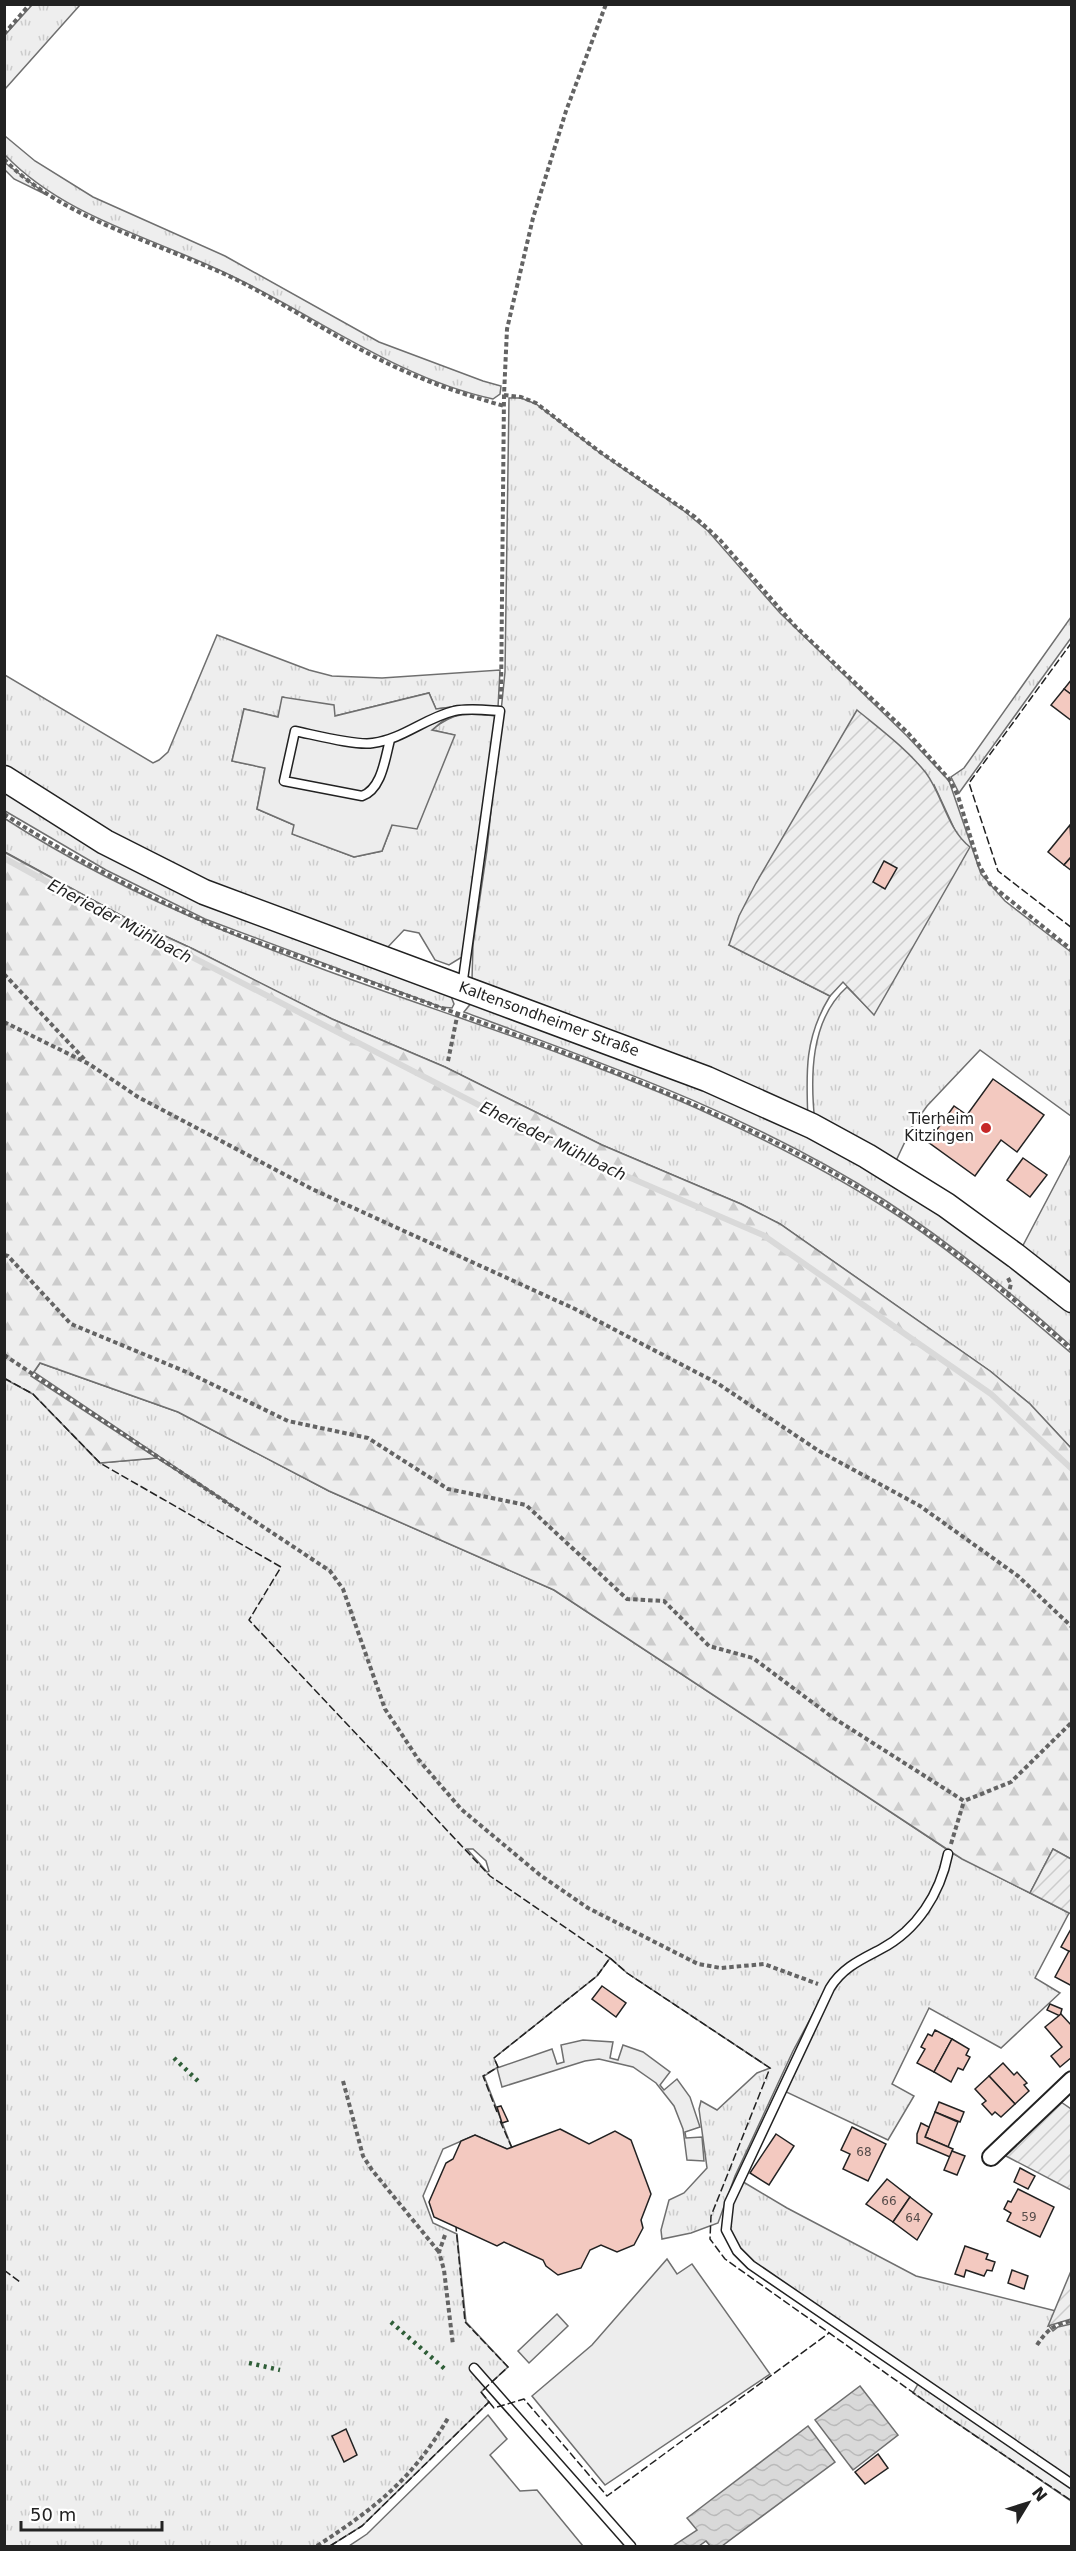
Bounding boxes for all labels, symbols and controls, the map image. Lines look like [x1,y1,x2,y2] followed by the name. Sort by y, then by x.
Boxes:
[45,875,195,967] water label: Eherieder Mühlbach
[456,978,642,1060] street label: Kaltensondheimer Straße
[477,1097,629,1185] water label: Eherieder Mühlbach
[904,1110,974,1145] place label: Tierheim Kitzingen
[979,1121,993,1135] marker: Tierheim Kitzingen
[856,2145,872,2159] house number: 68
[881,2194,897,2208] house number: 66
[1021,2210,1037,2224] house number: 59
[905,2211,921,2225] house number: 64
[998,2473,1058,2533] north arrow
[1028,2483,1051,2505] text: N
[21,2494,162,2532] scale bar
[30,2504,76,2525] text: 50 m

